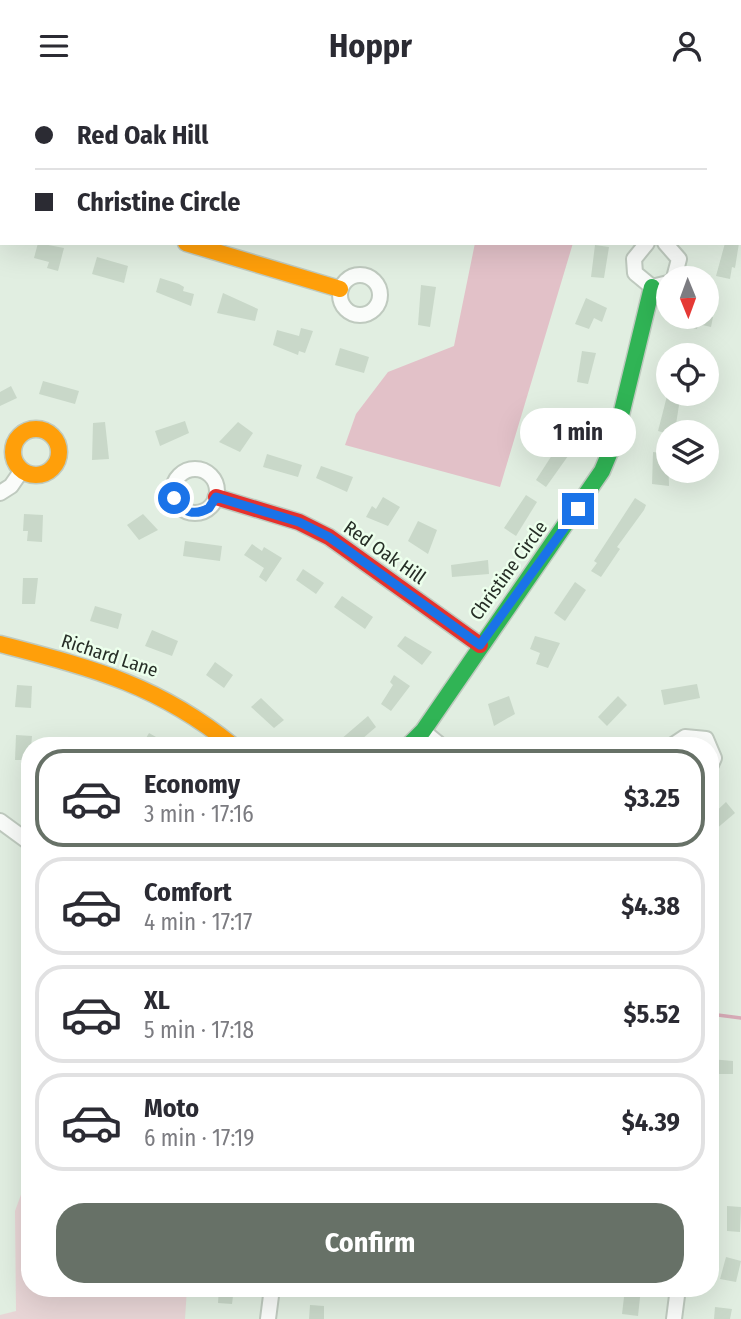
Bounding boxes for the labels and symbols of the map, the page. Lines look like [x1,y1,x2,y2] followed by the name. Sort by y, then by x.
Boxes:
[656,266,719,329] north arrow
[520,407,636,457] callout: 1 min
[158,482,190,514] route start
[562,493,594,525] route end
[339,516,430,589] street label: Red Oak Hill
[465,516,552,624] street label: Christine Circle
[59,629,161,682] street label: Richard Lane

